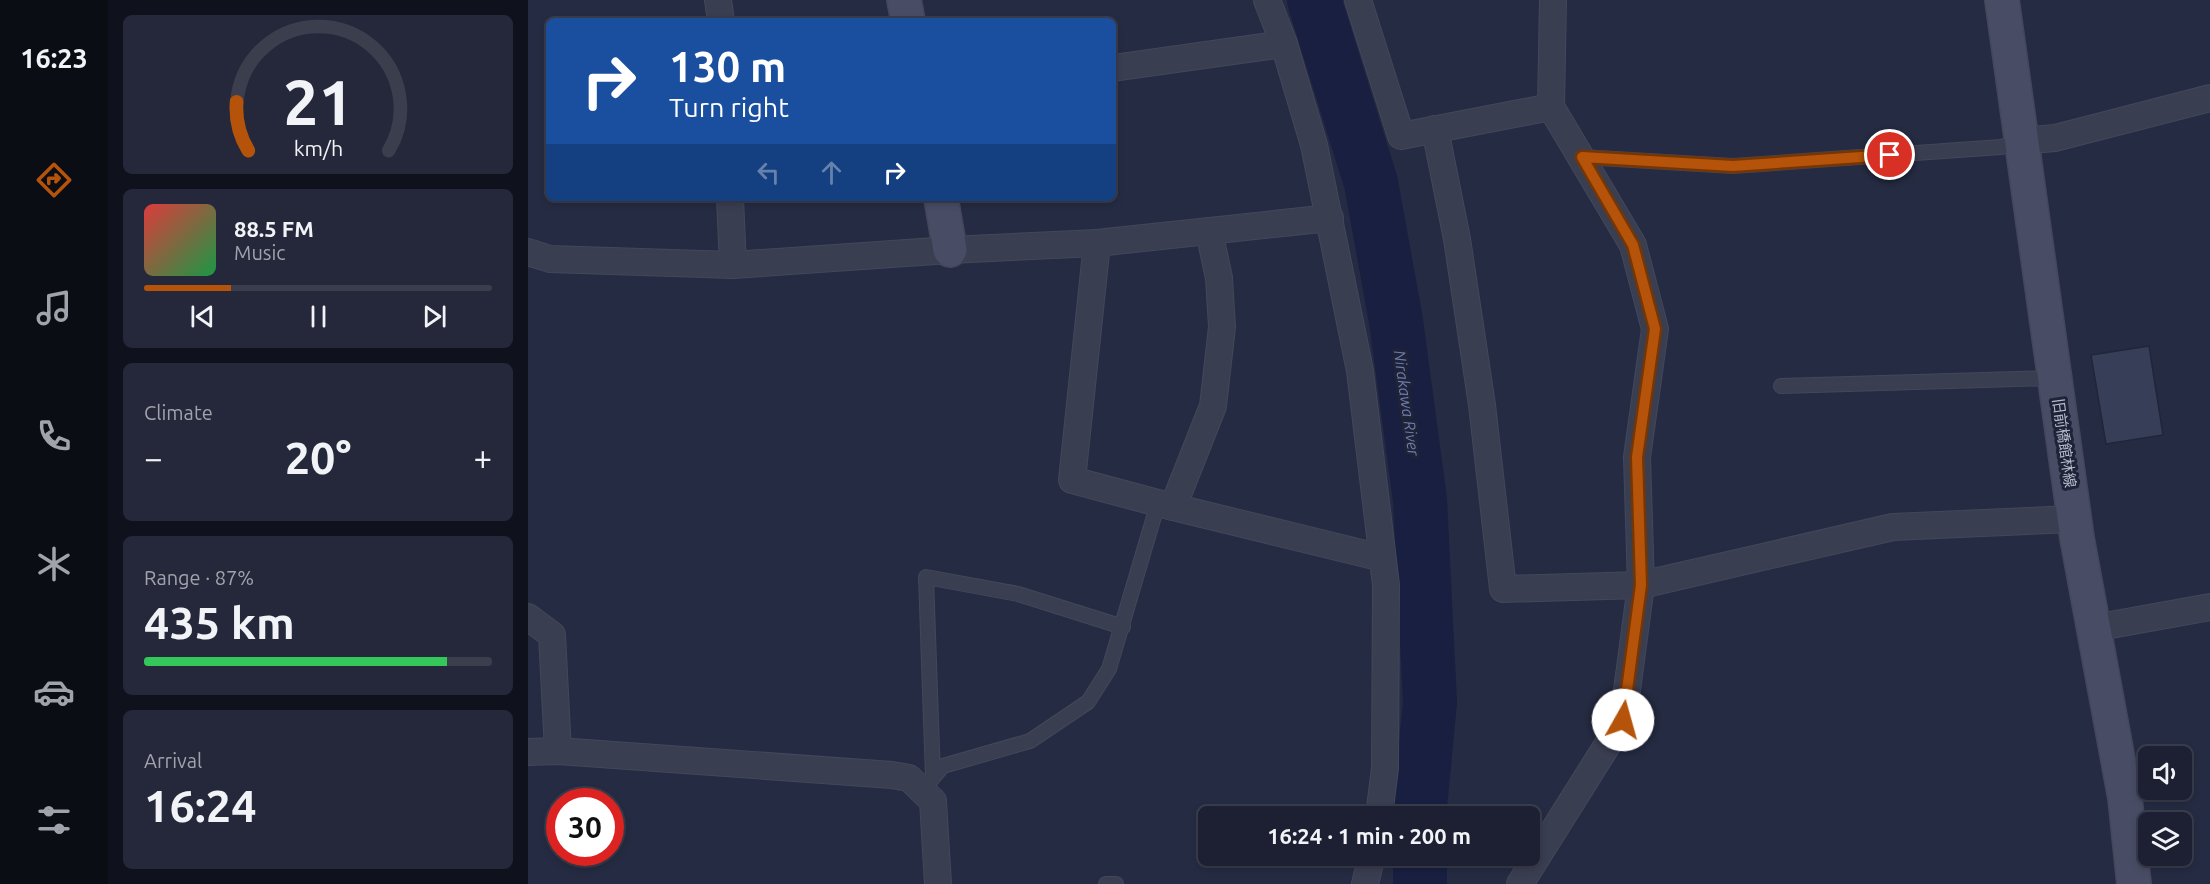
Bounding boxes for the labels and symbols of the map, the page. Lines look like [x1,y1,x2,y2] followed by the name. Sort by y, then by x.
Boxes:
[1864,129,1915,180] pin
[1391,349,1423,458] water label: Nirakawa River
[2050,397,2079,489] street label: 旧前橋館林線
[1591,688,1655,752] position arrow
[546,788,624,866] speed limit sign: 30

